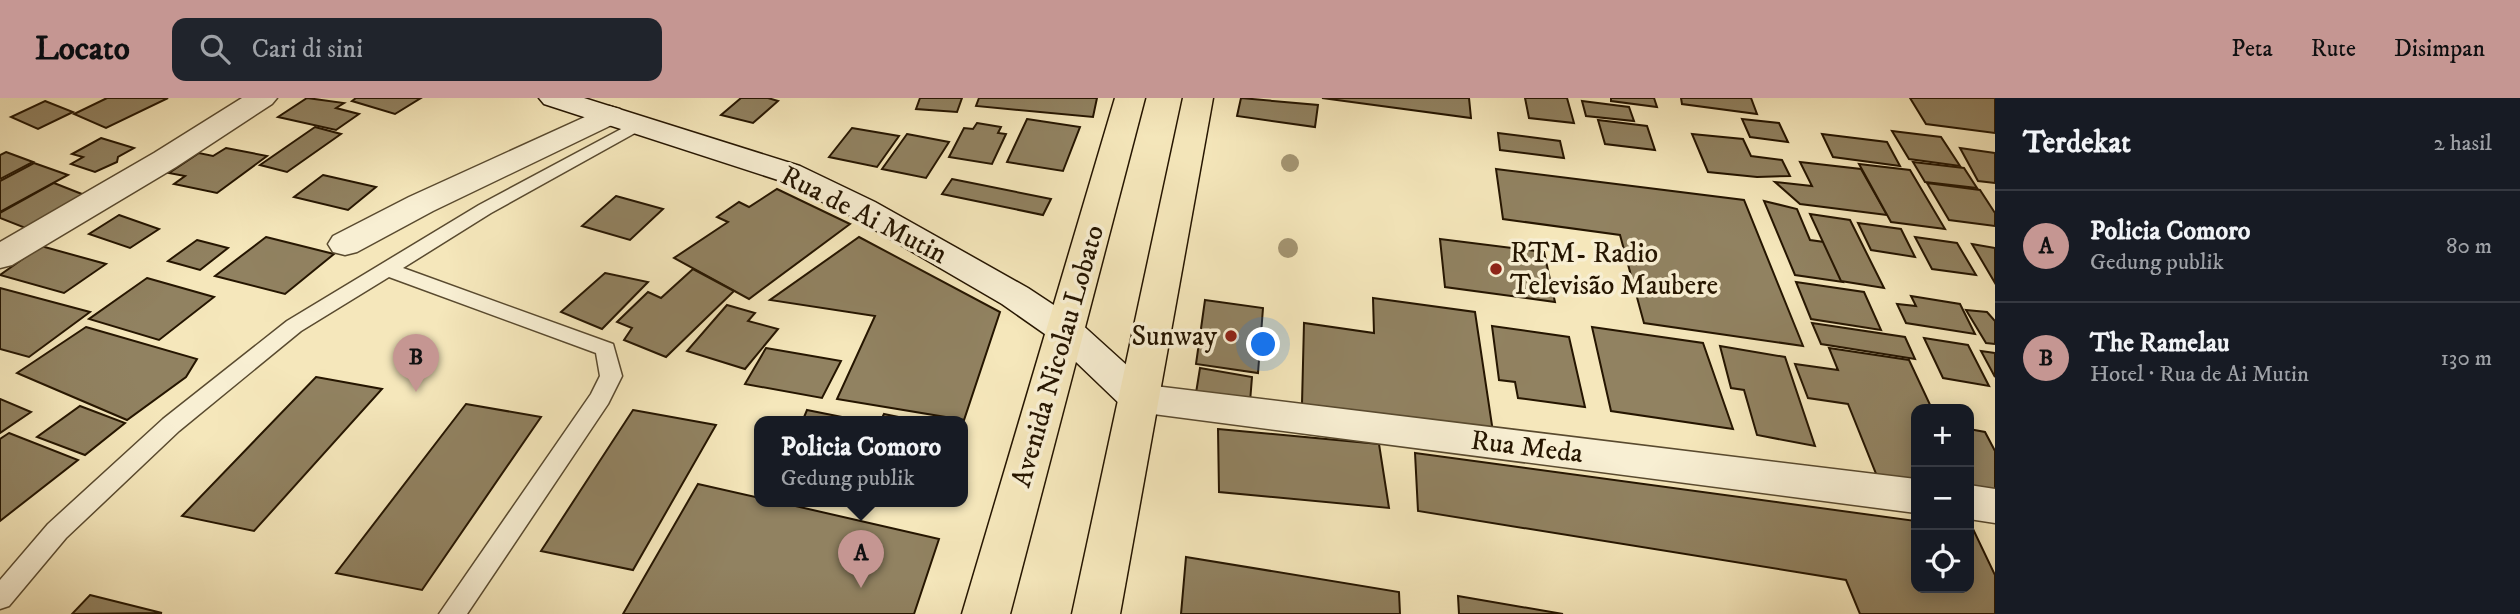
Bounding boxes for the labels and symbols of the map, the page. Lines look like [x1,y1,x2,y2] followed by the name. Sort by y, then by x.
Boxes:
[775,158,953,272] street label: Rua de Ai Mutin
[1004,221,1112,491] street label: Avenida Nicolau Lobato
[1510,236,1718,303] place label: RTM- Radio Televisão Maubere
[1488,261,1504,277] marker: RTM- Radio Televisão Maubere
[1131,319,1218,354] place label: Sunway
[1246,327,1280,361] your location
[1223,328,1239,344] marker: Sunway
[393,334,439,392] pin: B
[1469,423,1585,471] street label: Rua Meda
[838,530,884,588] pin: A

